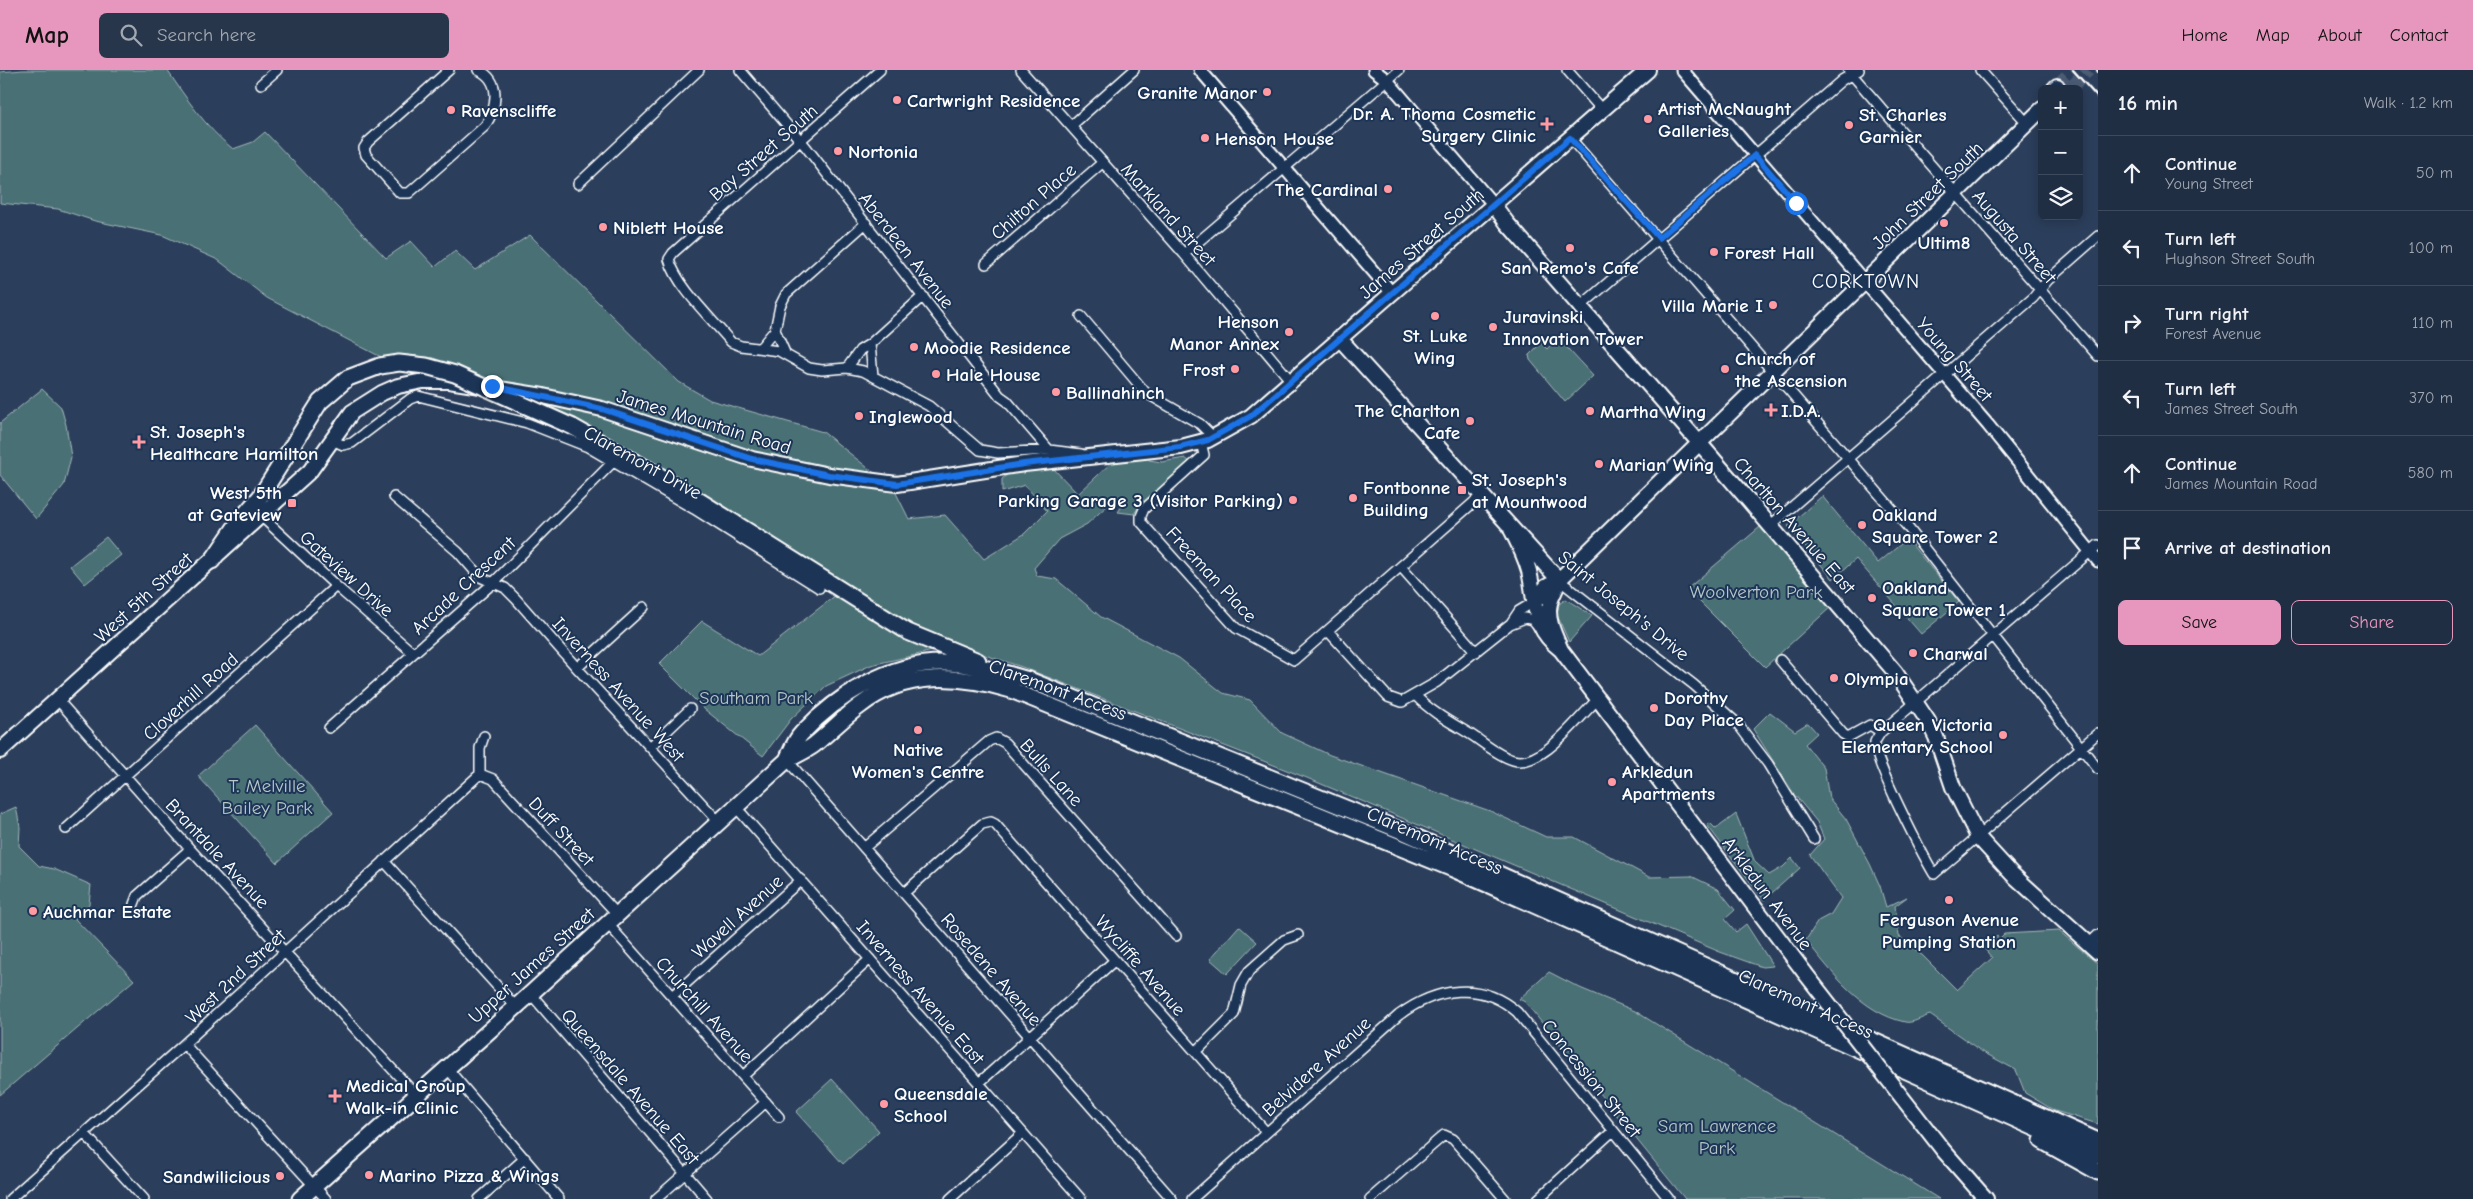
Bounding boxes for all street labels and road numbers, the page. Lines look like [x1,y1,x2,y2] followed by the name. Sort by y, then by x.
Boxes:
[705,100,822,206] street label: Bay Street South
[1868,137,1988,254] street label: John Street South
[987,159,1081,245] street label: Chilton Place
[1116,159,1221,271] street label: Markland Street
[1355,184,1488,304] street label: James Street South
[1968,185,2061,288] street label: Augusta Street
[854,188,958,313] street label: Aberdeen Avenue
[1912,313,1997,407] street label: Young Street
[614,385,793,459] street label: James Mountain Road
[580,421,705,504] street label: Claremont Drive
[1729,453,1860,599] street label: Charlton Avenue East
[1161,522,1261,627] street label: Freeman Place
[295,526,398,621] street label: Gateview Drive
[407,532,521,639] street label: Arcade Crescent
[1553,546,1693,665] street label: Saint Joseph's Drive
[90,548,198,647] street label: West 5th Street
[548,613,689,767] street label: Inverness Avenue West
[139,648,243,745] street label: Cloverhill Road
[986,655,1130,725] street label: Claremont Access
[1015,734,1087,811] street label: Bulls Lane
[524,793,599,871] street label: Duff Street
[161,794,274,913] street label: Brantdale Avenue
[1364,802,1506,879] street label: Claremont Access
[1718,833,1817,955] street label: Arkledun Avenue
[688,870,788,963] street label: Wavell Avenue
[464,903,600,1028] street label: Upper James Street
[936,909,1046,1031] street label: Rosedene Avenue
[1091,911,1190,1021] street label: Wycliffe Avenue
[852,916,989,1070] street label: Inverness Avenue East
[181,924,291,1029] street label: West 2nd Street
[651,952,758,1067] street label: Churchill Avenue
[1735,964,1876,1044] street label: Claremont Access
[557,1004,704,1169] street label: Queensdale Avenue East
[1258,1012,1375,1121] street label: Belvidere Avenue
[1537,1015,1646,1143] street label: Concession Street

